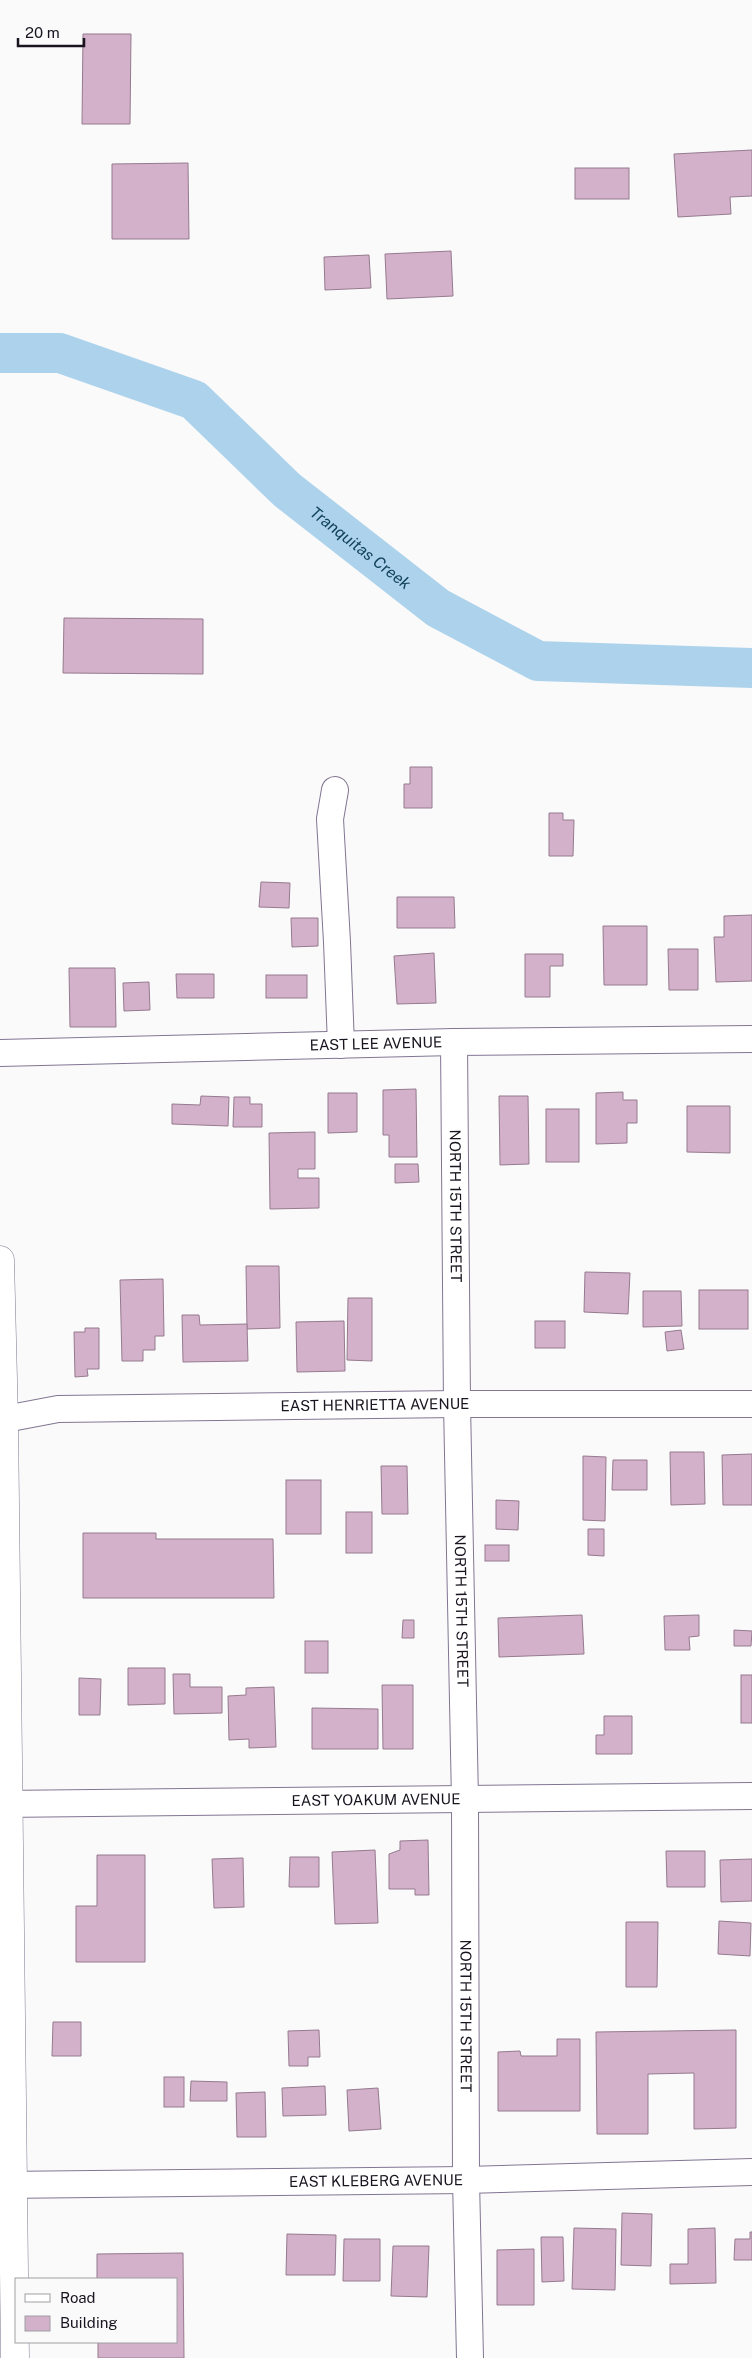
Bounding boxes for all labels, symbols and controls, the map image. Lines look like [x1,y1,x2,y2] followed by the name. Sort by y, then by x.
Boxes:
[18,15,84,47] scale bar
[25,24,60,41] text: 20 m
[306,503,415,594] water label: Tranquitas Creek
[309,1033,442,1053] street label: EAST LEE AVENUE
[447,1129,465,1283] street label: NORTH 15TH STREET
[280,1395,469,1414] street label: EAST HENRIETTA AVENUE
[452,1534,472,1688] street label: NORTH 15TH STREET
[291,1790,460,1809] street label: EAST YOAKUM AVENUE
[457,1939,475,2092] street label: NORTH 15TH STREET
[289,2171,463,2190] street label: EAST KLEBERG AVENUE
[15,2278,178,2343] legend
[60,2289,96,2306] text: Road
[60,2314,118,2331] text: Building

